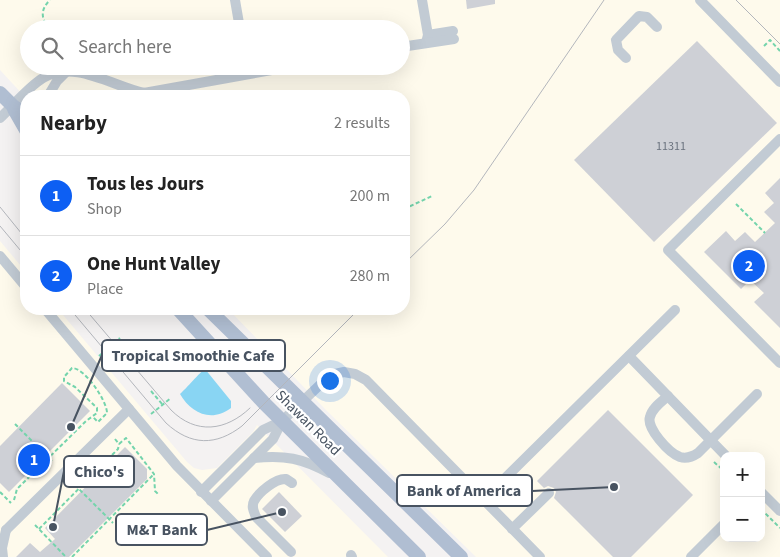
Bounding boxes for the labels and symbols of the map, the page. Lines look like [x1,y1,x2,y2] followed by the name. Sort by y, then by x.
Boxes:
[656,138,686,155] house number: 11311
[733,247,765,285] pin: 2
[102,340,285,371] callout: Tropical Smoothie Cafe
[112,345,274,367] text: Tropical Smoothie Cafe
[317,368,343,394] your location
[270,385,346,461] street label: Shawan Road
[18,441,50,479] pin: 1
[64,456,134,487] callout: Chico's
[74,461,124,483] text: Chico's
[397,475,532,506] callout: Bank of America
[407,480,521,502] text: Bank of America
[116,514,207,545] callout: M&T Bank
[127,519,198,541] text: M&T Bank

